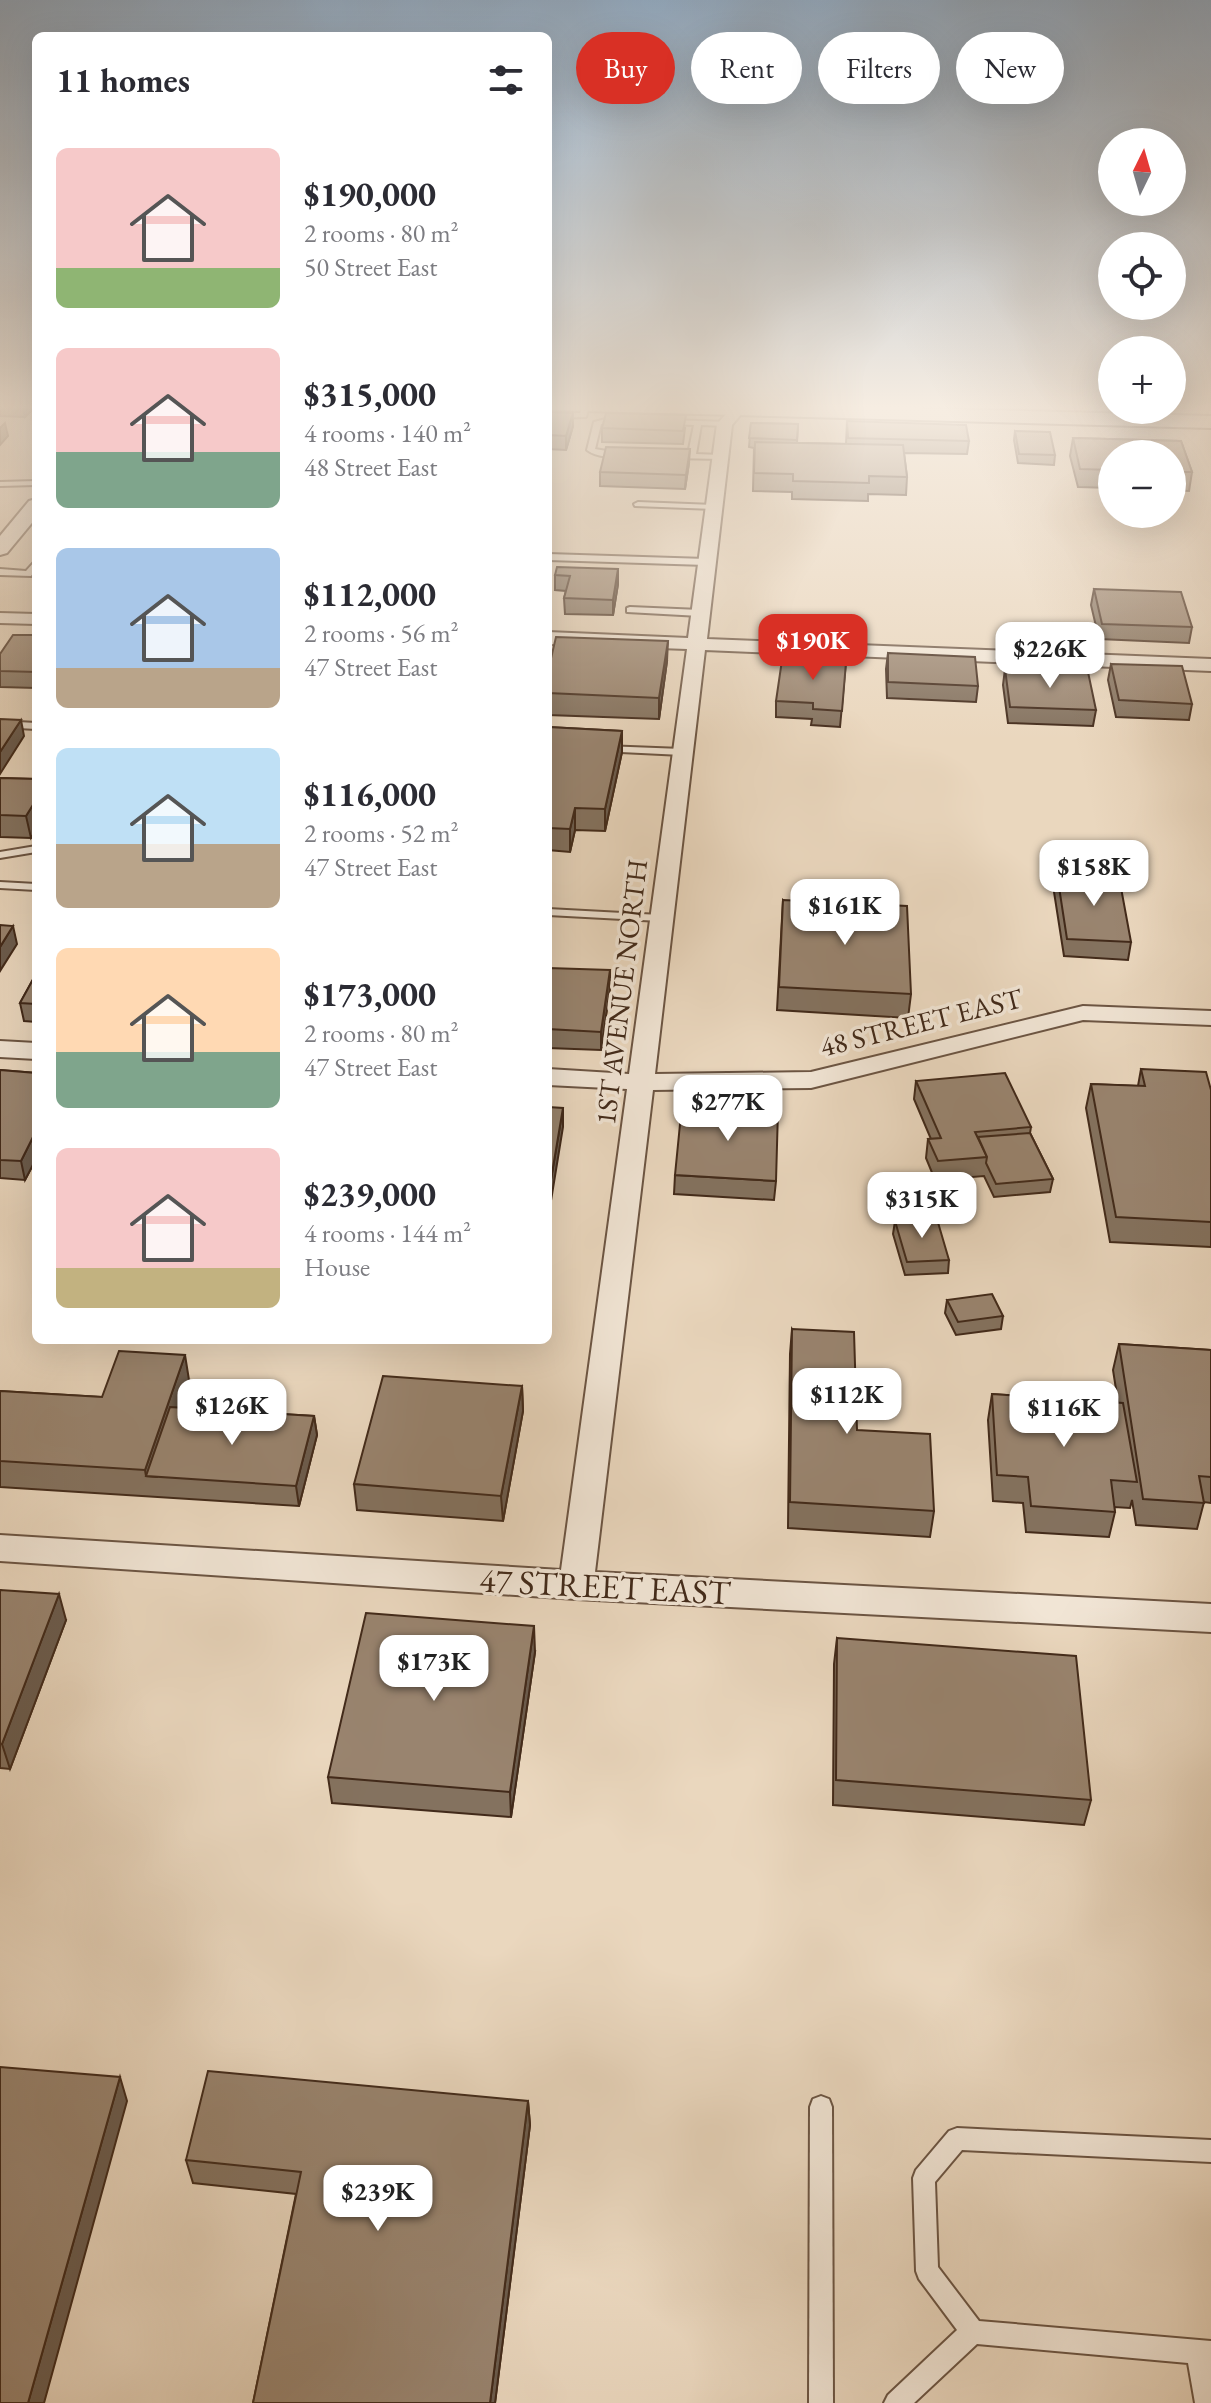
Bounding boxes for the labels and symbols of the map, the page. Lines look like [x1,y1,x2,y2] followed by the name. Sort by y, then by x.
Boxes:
[1098,128,1186,216] north arrow
[757,614,869,682] pin: $190K
[994,622,1106,690] pin: $226K
[1038,840,1150,908] pin: $158K
[587,857,655,1127] street label: 1ST AVENUE NORTH
[789,879,901,947] pin: $161K
[816,979,1026,1065] street label: 48 STREET EAST
[672,1075,784,1143] pin: $277K
[866,1172,978,1240] pin: $315K
[791,1368,903,1436] pin: $112K
[176,1379,288,1447] pin: $126K
[1008,1381,1120,1449] pin: $116K
[478,1557,732,1615] street label: 47 STREET EAST
[378,1635,490,1703] pin: $173K
[322,2165,434,2233] pin: $239K

